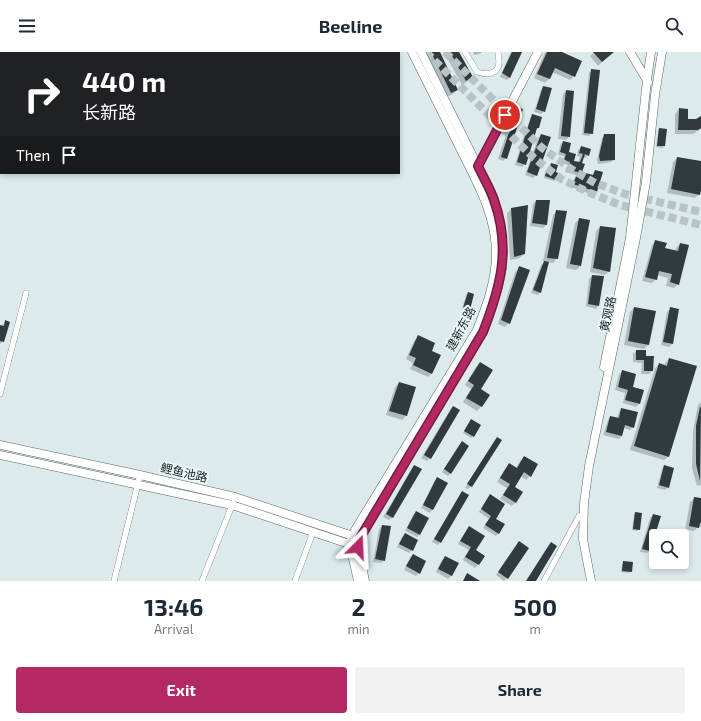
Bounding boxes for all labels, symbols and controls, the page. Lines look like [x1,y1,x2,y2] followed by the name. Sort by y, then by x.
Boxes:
[16,15,38,37] icon: menu
[319,15,382,37] text: Beeline
[663,15,685,37] icon: search
[82,64,166,98] text: 440 m
[16,68,68,120] icon: right
[488,98,522,132] pin
[82,101,136,123] text: 长新路
[494,104,516,126] icon: arrive
[58,144,80,166] icon: arrive
[16,146,50,164] text: Then
[596,295,618,333] street label: 黄观路
[443,304,478,353] street label: 建新东路
[159,460,209,484] street label: 鲤鱼池路
[337,526,379,568] position arrow
[649,529,689,569] map controls
[649,529,689,569] button: search
[144,592,204,621] text: 13:46
[352,592,366,621] text: 2
[514,592,557,621] text: 500
[154,621,194,637] text: Arrival
[347,621,370,637] text: min
[530,621,541,637] text: m
[16,667,347,713] button: Exit
[355,667,685,713] button: Share

